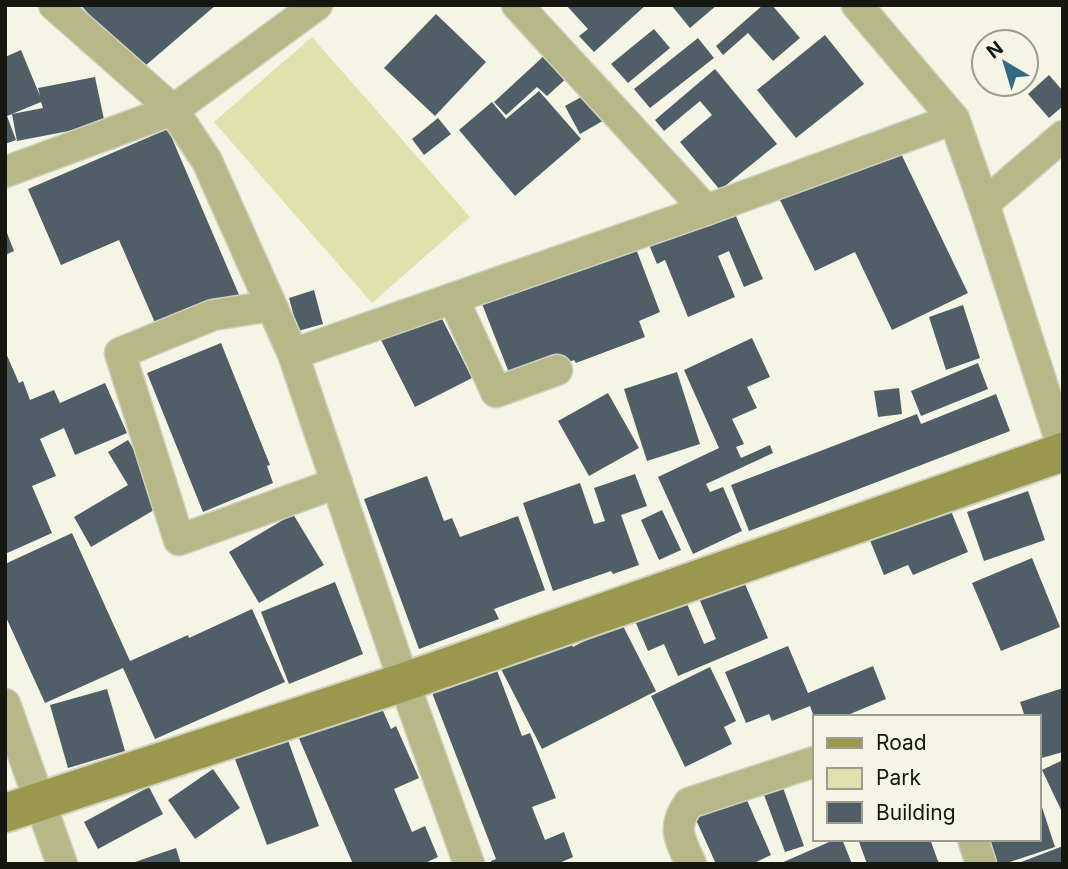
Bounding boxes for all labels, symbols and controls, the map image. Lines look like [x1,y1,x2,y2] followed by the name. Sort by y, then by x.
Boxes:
[970,28,1040,98] north arrow
[982,36,1008,64] text: N
[813,715,1040,841] legend
[876,730,927,755] text: Road
[876,765,921,790] text: Park
[876,800,956,825] text: Building

